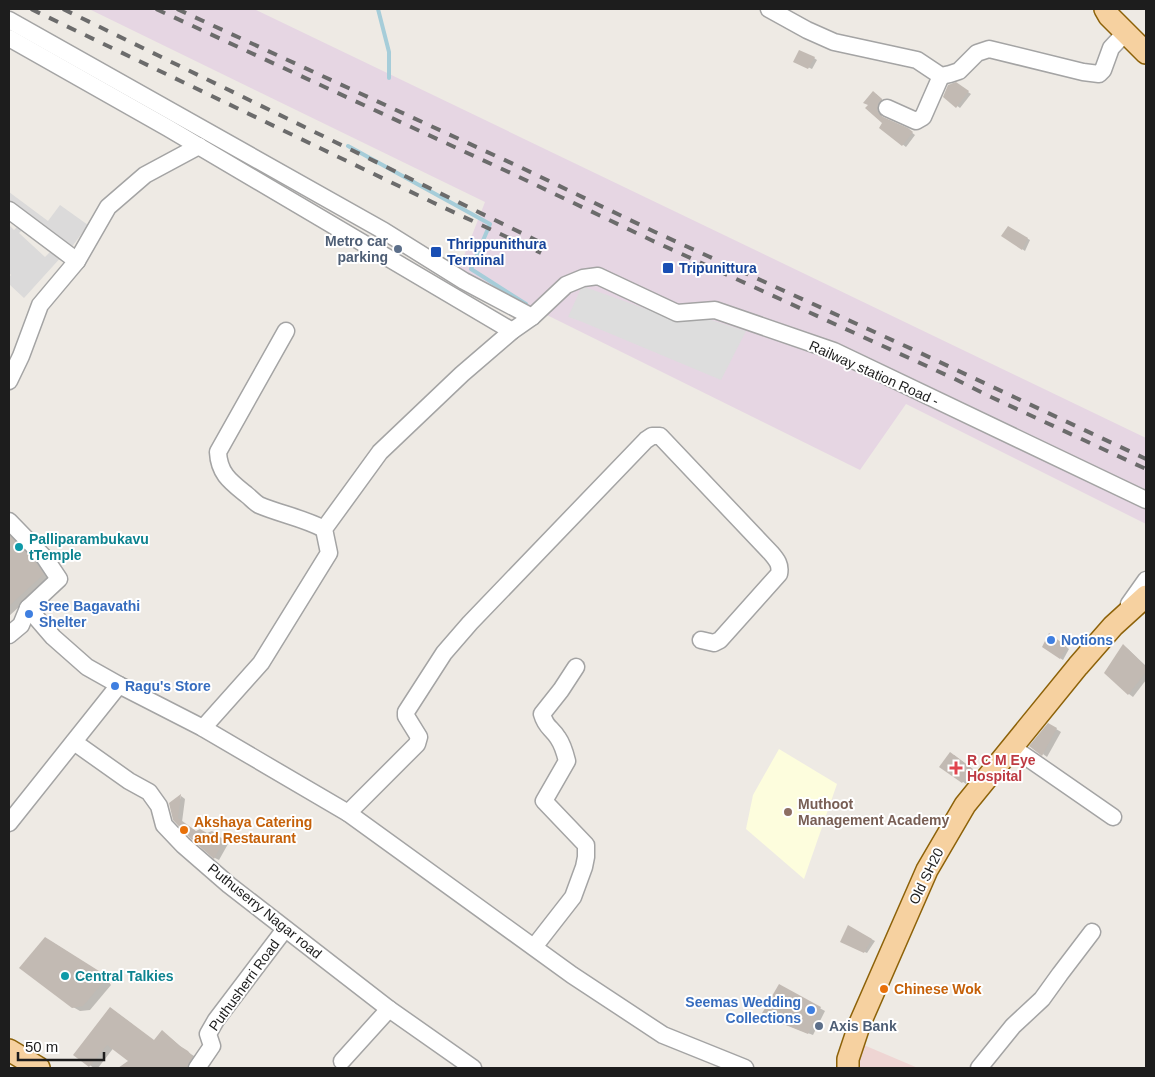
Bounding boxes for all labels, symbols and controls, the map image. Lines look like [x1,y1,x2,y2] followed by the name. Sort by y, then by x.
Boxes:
[325,233,389,265] place label: Metro car parking
[447,236,547,268] place label: Thrippunithura Terminal
[392,243,404,255] marker: Metro car parking
[429,245,443,259] marker: Thrippunithura Terminal
[679,260,757,276] place label: Tripunittura
[661,261,675,275] marker: Tripunittura
[807,337,942,409] street label: Railway station Road -
[29,531,149,563] place label: Palliparambukavu tTemple
[13,541,25,553] marker: Palliparambukavu tTemple
[39,598,140,630] place label: Sree Bagavathi Shelter
[23,608,35,620] marker: Sree Bagavathi Shelter
[1061,632,1113,648] place label: Notions
[1045,634,1057,646] marker: Notions
[125,678,211,694] place label: Ragu's Store
[109,680,121,692] marker: Ragu's Store
[967,752,1036,784] place label: R C M Eye Hospital
[949,761,963,775] marker: R C M Eye Hospital
[798,796,949,828] place label: Muthoot Management Academy
[782,806,794,818] marker: Muthoot Management Academy
[194,814,312,846] place label: Akshaya Catering and Restaurant
[178,824,190,836] marker: Akshaya Catering and Restaurant
[906,845,947,907] street label: Old SH20
[205,860,325,962] street label: Puthuserry Nagar road
[206,936,282,1034] street label: Puthusherri Road
[75,968,174,984] place label: Central Talkies
[59,970,71,982] marker: Central Talkies
[894,981,982,997] place label: Chinese Wok
[878,983,890,995] marker: Chinese Wok
[685,994,801,1026] place label: Seemas Wedding Collections
[805,1004,817,1016] marker: Seemas Wedding Collections
[829,1018,897,1034] place label: Axis Bank
[813,1020,825,1032] marker: Axis Bank
[18,1030,104,1062] scale bar
[25,1038,58,1055] text: 50 m

